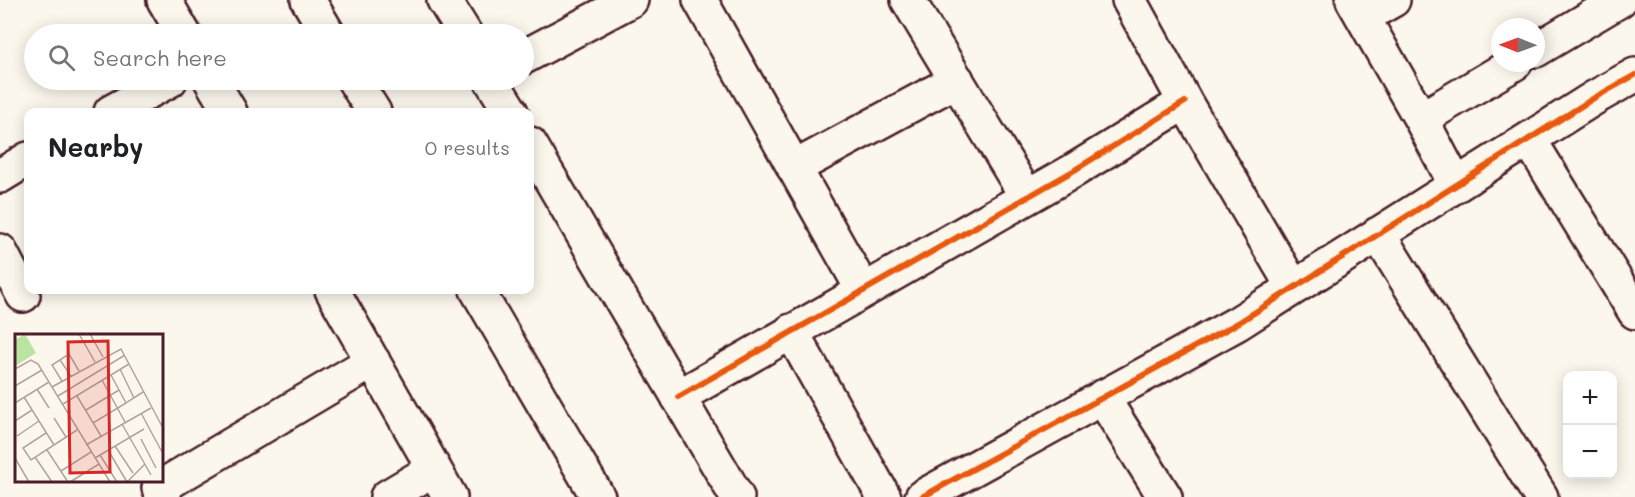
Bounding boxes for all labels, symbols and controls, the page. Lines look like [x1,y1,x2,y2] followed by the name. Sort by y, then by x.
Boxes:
[1491,18,1545,72] north arrow
[24,24,534,90] search box
[45,41,78,74] icon: search
[93,43,227,72] text: Search here
[48,130,143,164] text: Nearby
[425,134,510,160] text: 0 results
[15,334,164,482] inset map
[1563,371,1617,479] map controls
[1563,371,1617,425] button: +
[1563,425,1617,479] button: −

